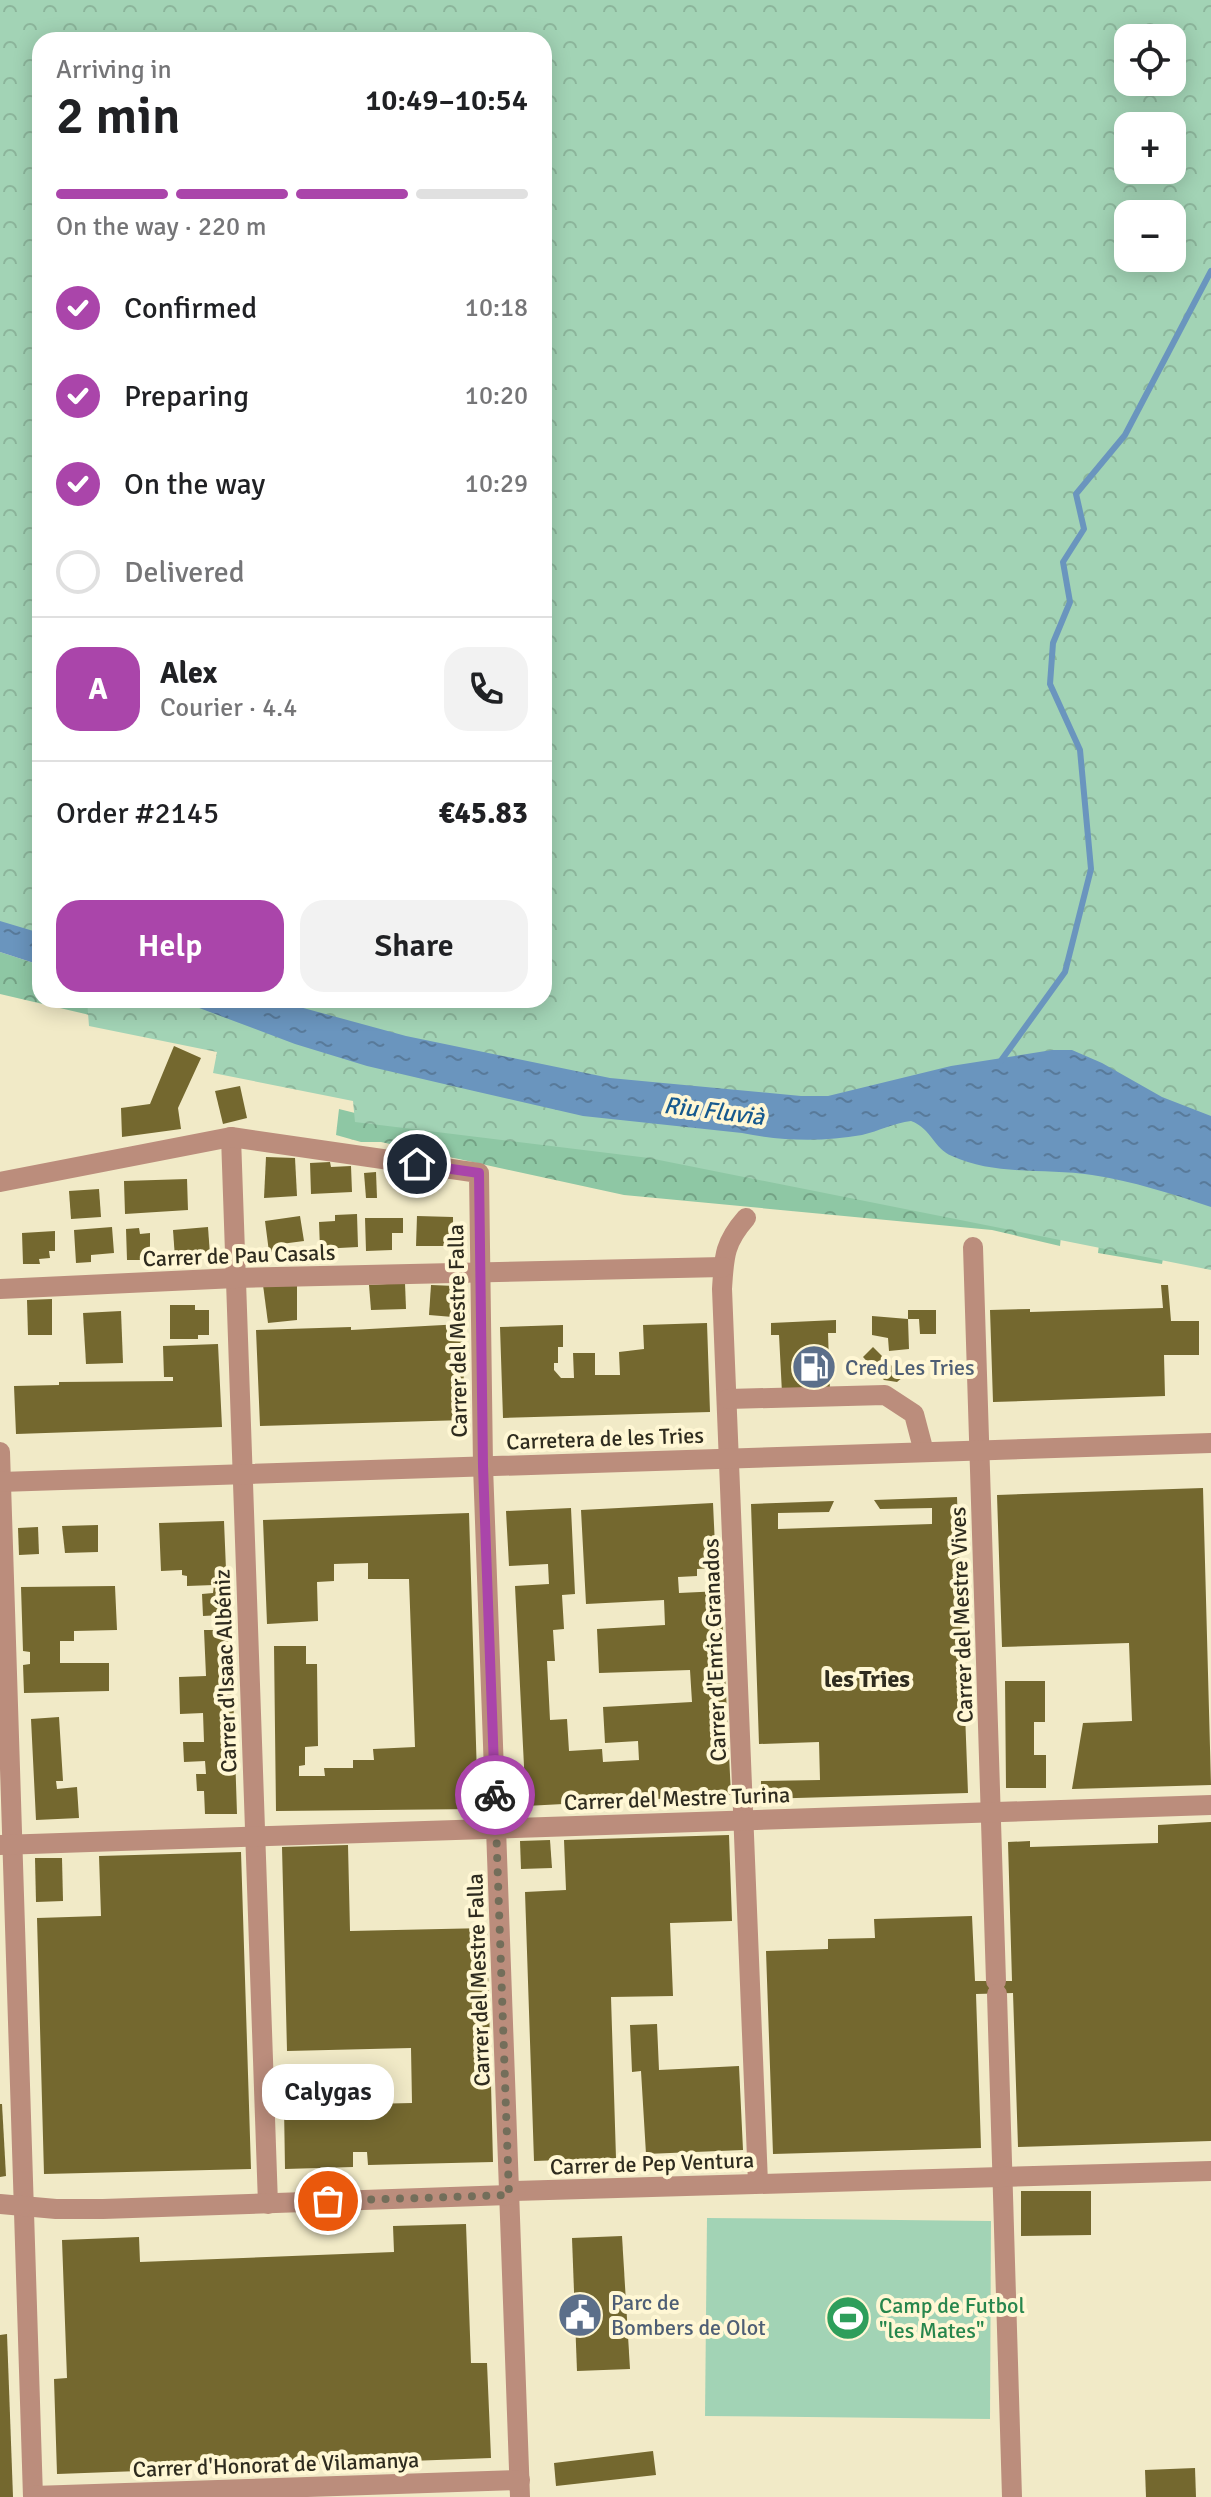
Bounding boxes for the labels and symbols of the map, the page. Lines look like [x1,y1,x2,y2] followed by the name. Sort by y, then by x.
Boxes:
[662,1090,767,1132] water label: Riu Fluvià
[383,1130,451,1198] pin
[442,1224,473,1438] street label: Carrer del Mestre Falla
[142,1239,336,1272] street label: Carrer de Pau Casals
[790,1343,838,1391] fuel station icon: Cred Les Tries
[845,1354,975,1381] place label: Cred Les Tries
[506,1422,704,1455] street label: Carretera de les Tries
[944,1506,979,1724] street label: Carrer del Mestre Vives
[697,1538,732,1762] street label: Carrer d'Enric Granados
[208,1569,243,1773] street label: Carrer d'Isaac Albéniz
[824,1664,910,1694] district label: les Tries
[455,1755,535,1835] courier
[563,1781,791,1816] street label: Carrer del Mestre Turina
[461,1873,496,2087] street label: Carrer del Mestre Falla
[262,2065,394,2121] callout: Calygas
[549,2146,755,2181] street label: Carrer de Pep Ventura
[294,2167,362,2235] pin
[611,2289,766,2341] place label: Parc de Bombers de Olot
[556,2291,604,2339] public building icon: Parc de Bombers de Olot
[879,2292,1025,2344] place label: Camp de Futbol "les Mates"
[824,2294,872,2342] sports icon: Camp de Futbol "les Mates"
[132,2446,420,2483] street label: Carrer d'Honorat de Vilamanya

